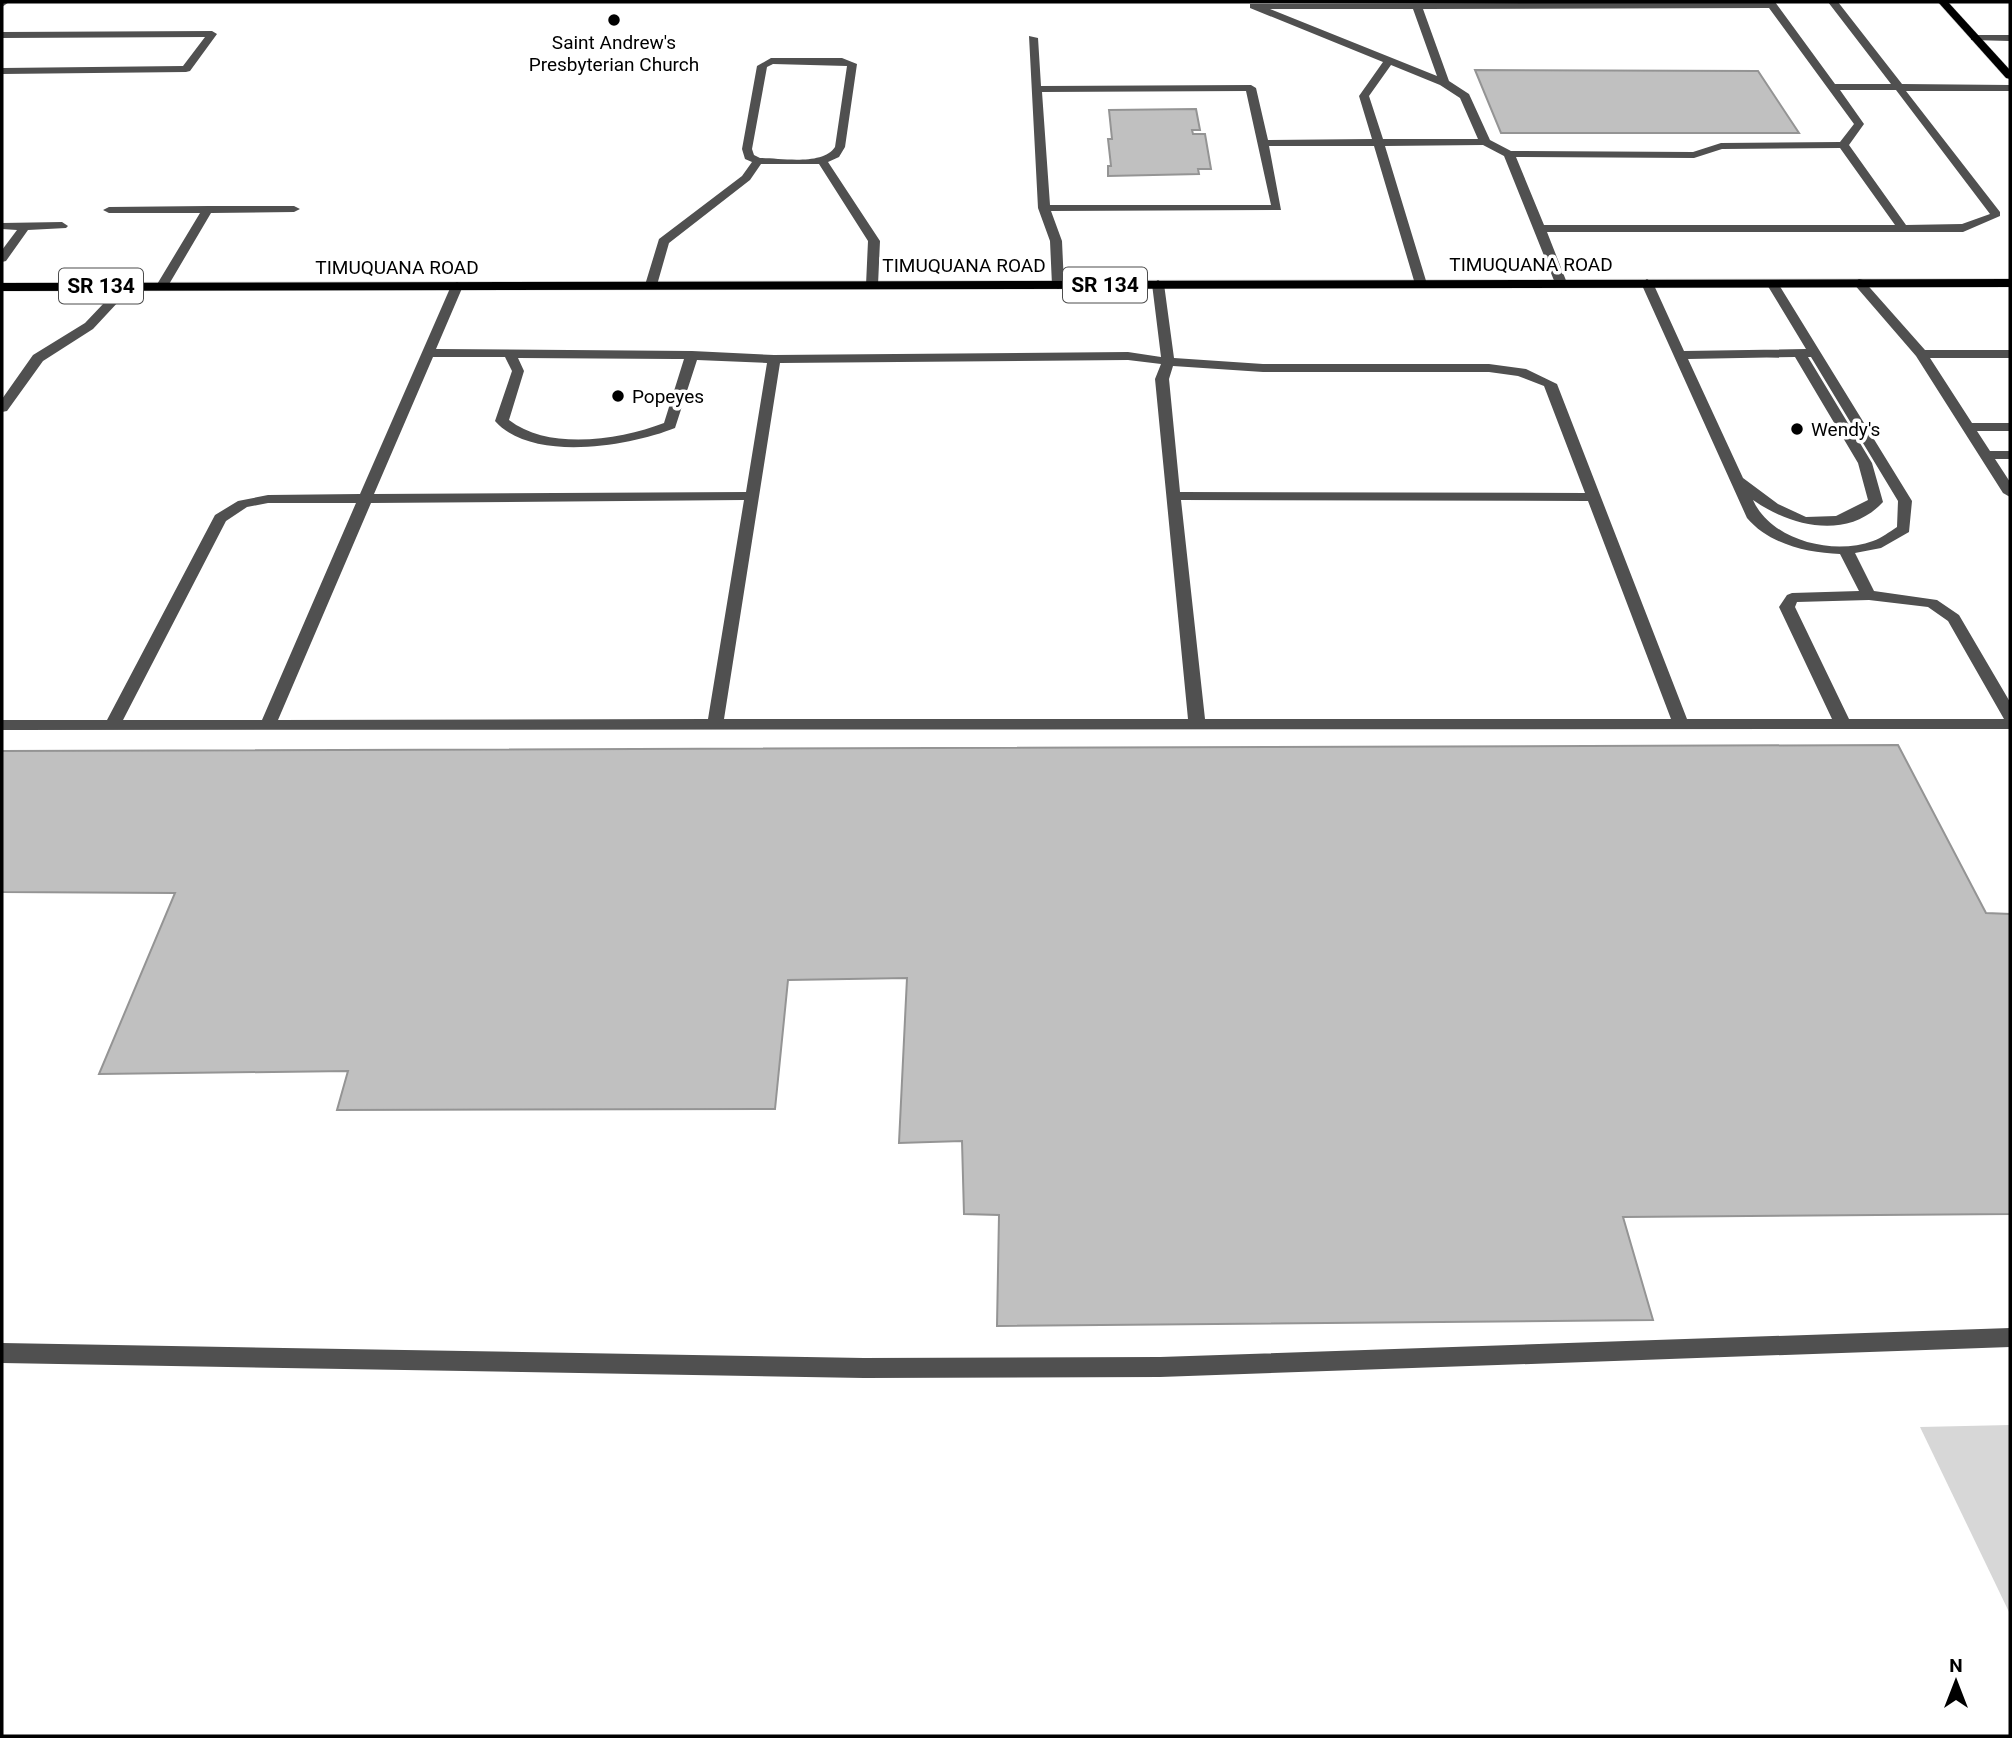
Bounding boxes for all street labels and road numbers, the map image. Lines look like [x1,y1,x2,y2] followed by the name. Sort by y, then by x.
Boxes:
[1449,253,1613,276] street label: TIMUQUANA ROAD
[882,254,1046,277] street label: TIMUQUANA ROAD
[315,256,479,279] street label: TIMUQUANA ROAD
[59,268,143,304] road number: SR 134
[1063,268,1147,302] road number: SR 134

